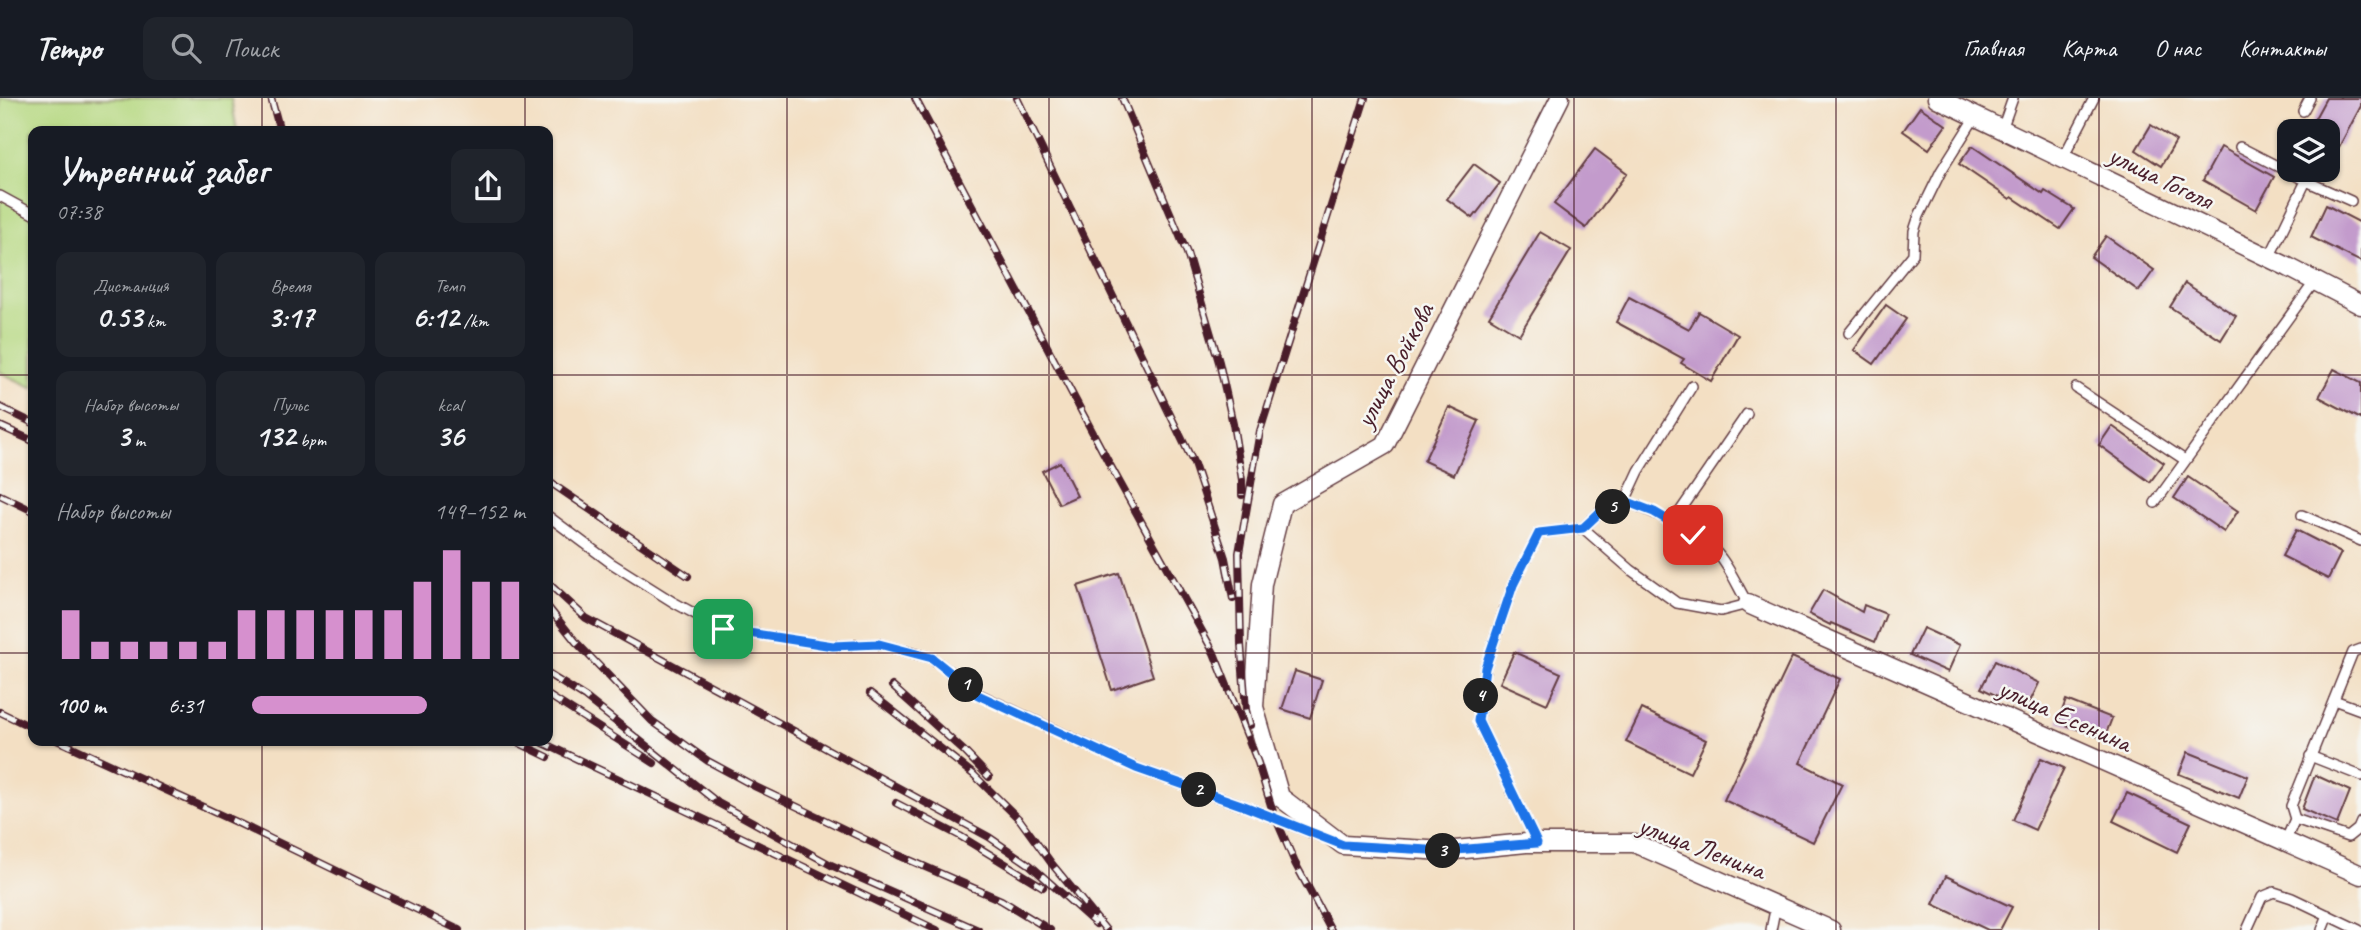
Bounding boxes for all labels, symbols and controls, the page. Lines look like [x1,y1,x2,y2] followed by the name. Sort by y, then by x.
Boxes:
[143,17,633,80] search box
[35,27,101,69] text: Tempo
[167,29,205,67] icon: search
[223,32,278,65] text: Поиск
[1963,33,2024,63] text: Главная
[2062,33,2116,63] text: Карта
[2154,33,2201,63] text: О нас
[2239,33,2326,63] text: Контакты
[2277,119,2340,182] map controls
[2277,119,2340,182] button: layers
[2101,136,2221,218] street label: улица Гоголя
[56,147,268,194] text: Утренний забег
[451,149,525,223] button: share
[56,197,102,226] text: 07:38
[93,274,169,298] text: Дистанция
[270,274,311,298] text: Время
[435,274,465,298] text: Темп
[1346,295,1442,435] street label: улица Войкова
[96,298,142,336] text: 0.53
[267,298,314,336] text: 3:17
[412,298,459,336] text: 6:12
[142,309,165,333] text: km
[459,309,488,333] text: /km
[84,393,178,417] text: Набор высоты
[272,393,309,417] text: Пульс
[438,393,463,417] text: kcal
[116,417,130,455] text: 3
[255,417,295,455] text: 132
[436,417,464,455] text: 36
[130,428,145,452] text: m
[295,428,326,452] text: bpm
[1596,490,1630,524] pin: 5
[1608,494,1617,518] text: 5
[56,497,170,526] text: Набор высоты
[434,497,525,526] text: 149–152 m
[1663,505,1723,565] pin
[1674,516,1712,554] icon: check
[693,599,753,659] pin
[704,610,742,648] icon: arrive
[948,668,984,702] pin: 1
[1991,669,2139,761] street label: улица Есенина
[961,672,970,696] text: 1
[1464,678,1498,714] pin: 4
[1476,683,1485,707] text: 4
[56,691,106,720] text: 100 m
[168,691,204,720] text: 6:31
[1182,772,1216,808] pin: 2
[1194,777,1203,801] text: 2
[1632,806,1773,888] street label: улица Ленина
[1426,834,1460,868] pin: 3
[1438,838,1447,862] text: 3

